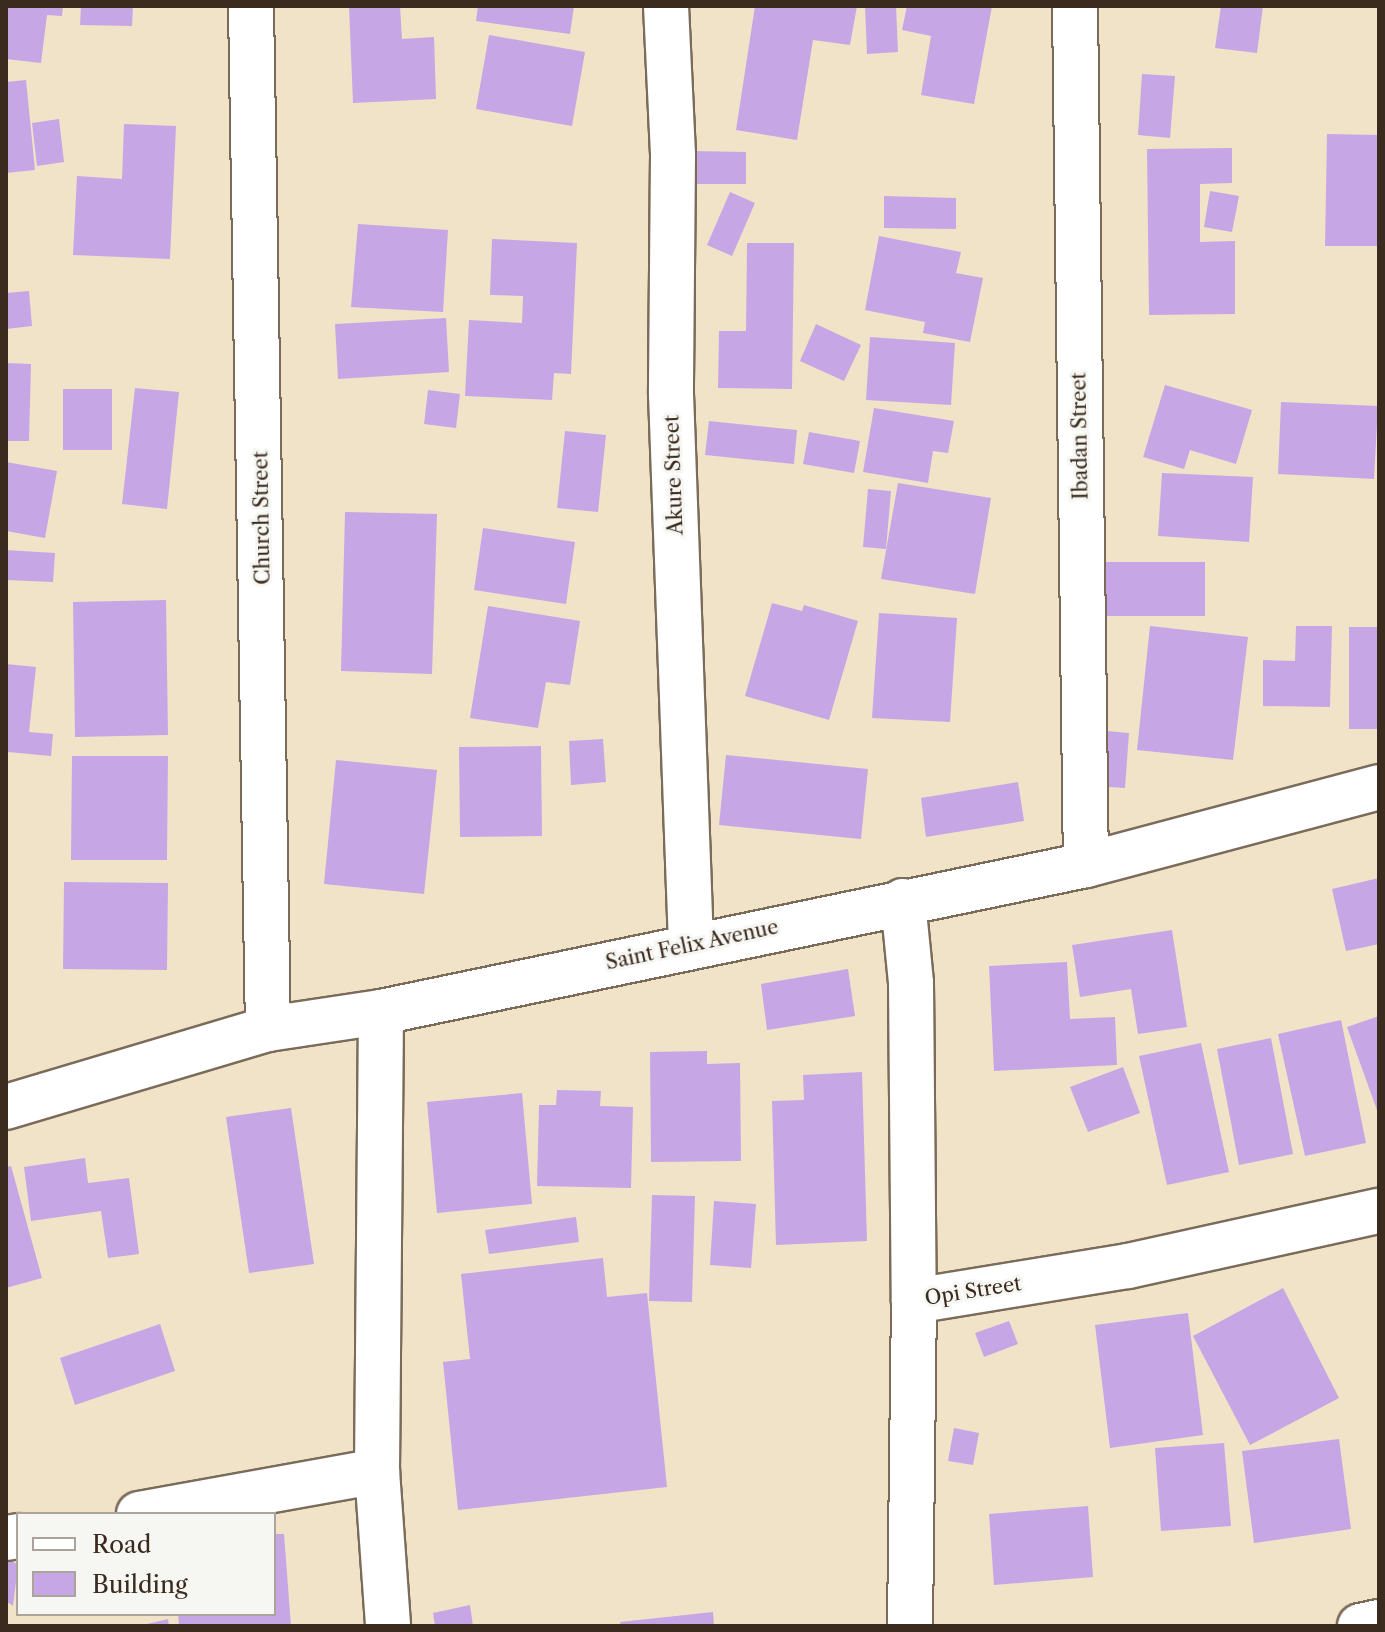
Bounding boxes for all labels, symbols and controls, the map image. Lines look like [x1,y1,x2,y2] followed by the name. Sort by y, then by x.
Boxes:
[1067,372,1093,500] street label: Ibadan Street
[660,415,688,535] street label: Akure Street
[249,451,275,585] street label: Church Street
[603,915,781,975] street label: Saint Felix Avenue
[923,1272,1023,1310] street label: Opi Street
[16,1512,276,1616] legend
[92,1530,151,1559] text: Road
[92,1570,188,1599] text: Building

